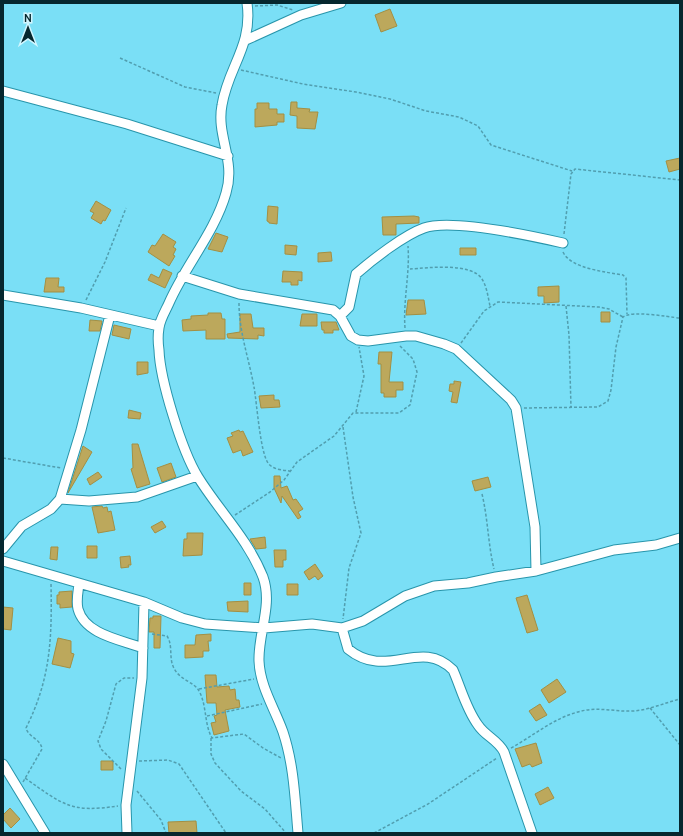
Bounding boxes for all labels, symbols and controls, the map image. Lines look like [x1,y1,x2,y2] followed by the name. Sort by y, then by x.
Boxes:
[8,8,48,48] north arrow
[24,11,32,25] text: N

